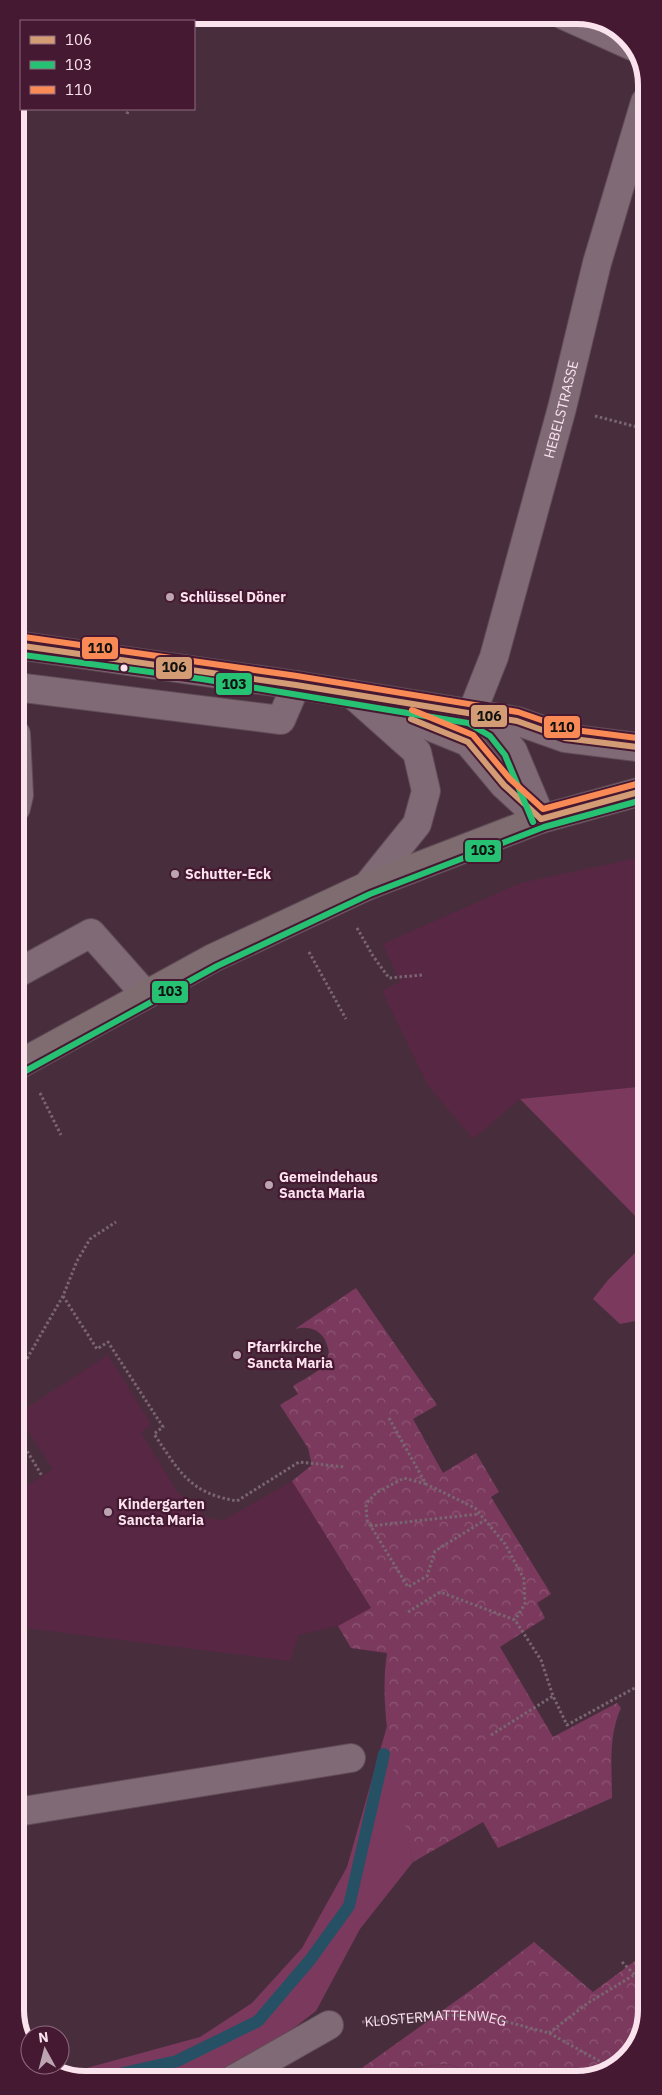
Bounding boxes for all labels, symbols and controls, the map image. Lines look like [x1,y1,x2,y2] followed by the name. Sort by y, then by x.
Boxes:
[20,20,195,110] legend
[65,30,92,49] text: 106
[65,55,92,74] text: 103
[65,80,92,99] text: 110
[540,358,582,460] street label: HEBELSTRASSE
[180,588,286,606] place label: Schlüssel Döner
[164,591,176,603] marker: Schlüssel Döner
[81,636,119,660] line badge: 110
[87,639,113,657] text: 110
[155,656,193,680] line badge: 106
[161,658,187,676] text: 106
[119,663,129,673] unlabelled marker
[215,672,253,696] line badge: 103
[221,675,247,693] text: 103
[470,704,508,728] line badge: 106
[476,707,502,725] text: 106
[543,715,581,739] line badge: 110
[549,718,575,736] text: 110
[464,839,502,863] line badge: 103
[470,841,496,859] text: 103
[185,865,272,883] place label: Schutter-Eck
[169,868,181,880] marker: Schutter-Eck
[151,980,189,1004] line badge: 103
[157,982,183,1000] text: 103
[279,1168,378,1202] place label: Gemeindehaus Sancta Maria
[263,1179,275,1191] marker: Gemeindehaus Sancta Maria
[247,1338,333,1372] place label: Pfarrkirche Sancta Maria
[231,1349,243,1361] marker: Pfarrkirche Sancta Maria
[118,1495,205,1529] place label: Kindergarten Sancta Maria
[102,1506,114,1518] marker: Kindergarten Sancta Maria
[364,2006,509,2031] street label: KLOSTERMATTENWEG
[20,2025,70,2075] north arrow
[37,2028,50,2047] text: N

